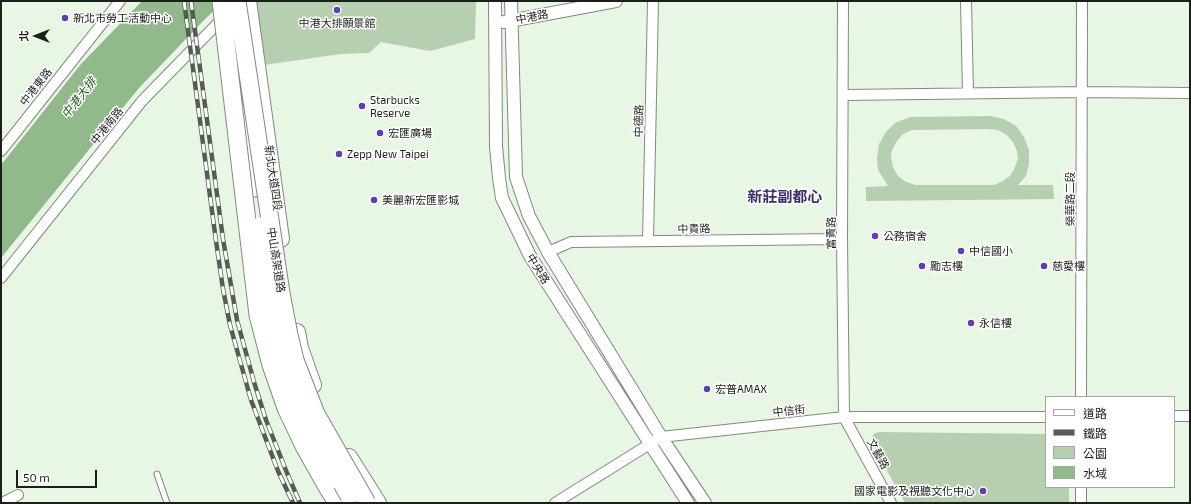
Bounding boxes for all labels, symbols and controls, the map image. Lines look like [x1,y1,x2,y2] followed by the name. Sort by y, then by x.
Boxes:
[332,5,342,15] marker: 中港大排願景館
[515,7,549,27] street label: 中港路
[73,11,172,25] place label: 新北市勞工活動中心
[60,13,70,23] marker: 新北市勞工活動中心
[16,16,56,56] north arrow
[299,16,375,30] place label: 中港大排願景館
[17,31,30,42] text: 北
[17,66,55,108] street label: 中港東路
[59,75,99,121] water label: 中港大排
[370,93,420,119] place label: Starbucks Reserve
[357,101,367,111] marker: Starbucks Reserve
[632,104,646,138] street label: 中德路
[88,105,126,147] street label: 中港南路
[388,126,432,140] place label: 宏匯廣場
[375,128,385,138] marker: 宏匯廣場
[262,144,284,212] street label: 新北大道四段
[347,147,429,161] place label: Zepp New Taipei
[334,149,344,159] marker: Zepp New Taipei
[1063,172,1077,226] street label: 榮華路二段
[748,188,822,206] district label: 新莊副都心
[382,193,459,207] place label: 美麗新宏匯影城
[369,195,379,205] marker: 美麗新宏匯影城
[824,217,838,249] street label: 富貴路
[677,222,711,236] street label: 中貴路
[264,226,288,294] street label: 中山高架道路
[883,229,927,243] place label: 公務宿舍
[870,231,880,241] marker: 公務宿舍
[969,244,1013,258] place label: 中信國小
[956,246,966,256] marker: 中信國小
[524,251,552,287] street label: 中央路
[930,259,963,273] place label: 勵志樓
[1052,259,1085,273] place label: 慈愛樓
[917,261,927,271] marker: 勵志樓
[1039,261,1049,271] marker: 慈愛樓
[979,316,1012,330] place label: 永信樓
[966,318,976,328] marker: 永信樓
[715,382,767,396] place label: 宏普AMAX
[702,384,712,394] marker: 宏普AMAX
[1045,396,1175,488] legend
[772,403,806,419] street label: 中信街
[1083,406,1107,420] text: 道路
[1083,426,1107,440] text: 鐵路
[864,436,892,472] street label: 文藝路
[1083,446,1107,460] text: 公園
[18,462,99,488] scale bar
[1083,466,1107,480] text: 水域
[23,470,50,484] text: 50 m
[854,484,975,498] place label: 國家電影及視聽文化中心
[978,486,988,496] marker: 國家電影及視聽文化中心

